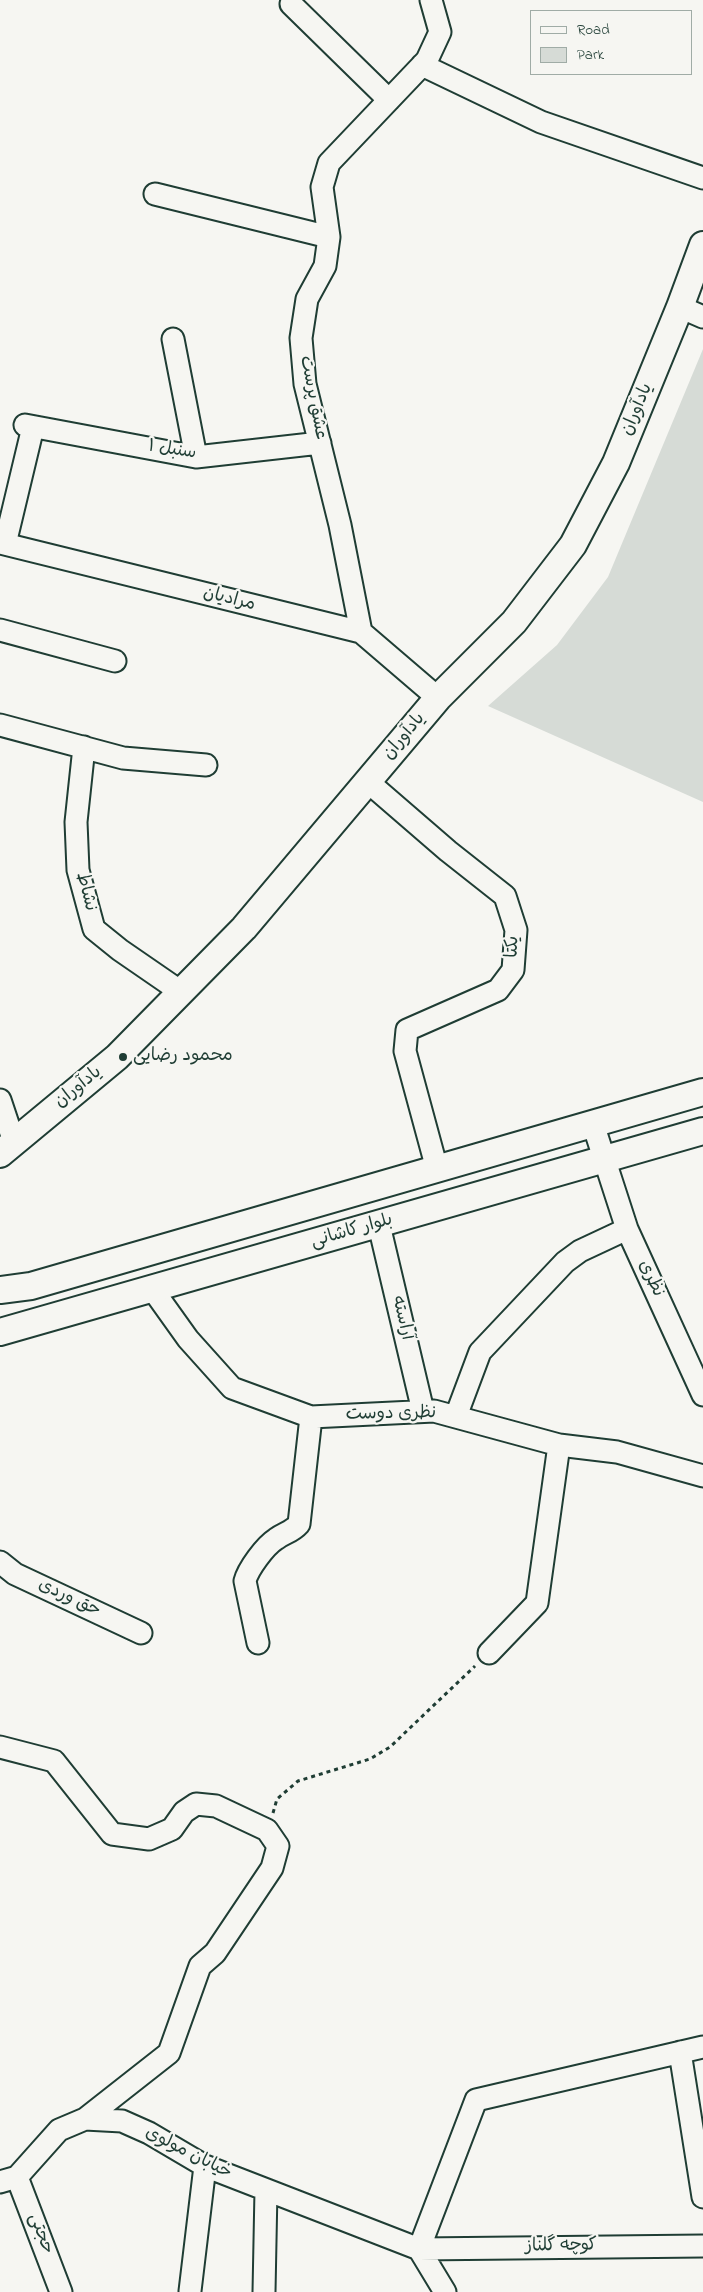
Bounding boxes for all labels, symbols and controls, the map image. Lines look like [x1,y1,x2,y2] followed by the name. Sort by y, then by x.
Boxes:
[530,10,693,75] legend
[577,19,610,41] text: Road
[577,44,604,66] text: Park
[293,354,331,442] street label: عشق پرست
[617,381,659,439] street label: یادآوران
[146,437,198,465] street label: سنبل ۱
[201,583,257,617] street label: مرادیان
[379,709,431,765] street label: یادآوران
[70,870,100,914] street label: نشاط
[503,936,525,958] street label: یکتا
[133,1046,233,1068] place label: محمود رضایی
[117,1051,129,1063] marker: محمود رضایی
[51,1062,107,1114] street label: یادآوران
[309,1210,395,1254] street label: بلوار کاشانی
[632,1257,668,1301] street label: نظری
[385,1294,417,1342] street label: آراسته
[346,1403,436,1427] street label: نظری دوست
[34,1575,104,1623] street label: حق وردی
[141,2123,235,2185] street label: خیابان مولوی
[22,2210,58,2258] street label: حجتی
[525,2236,597,2258] street label: کوچه گلناز

